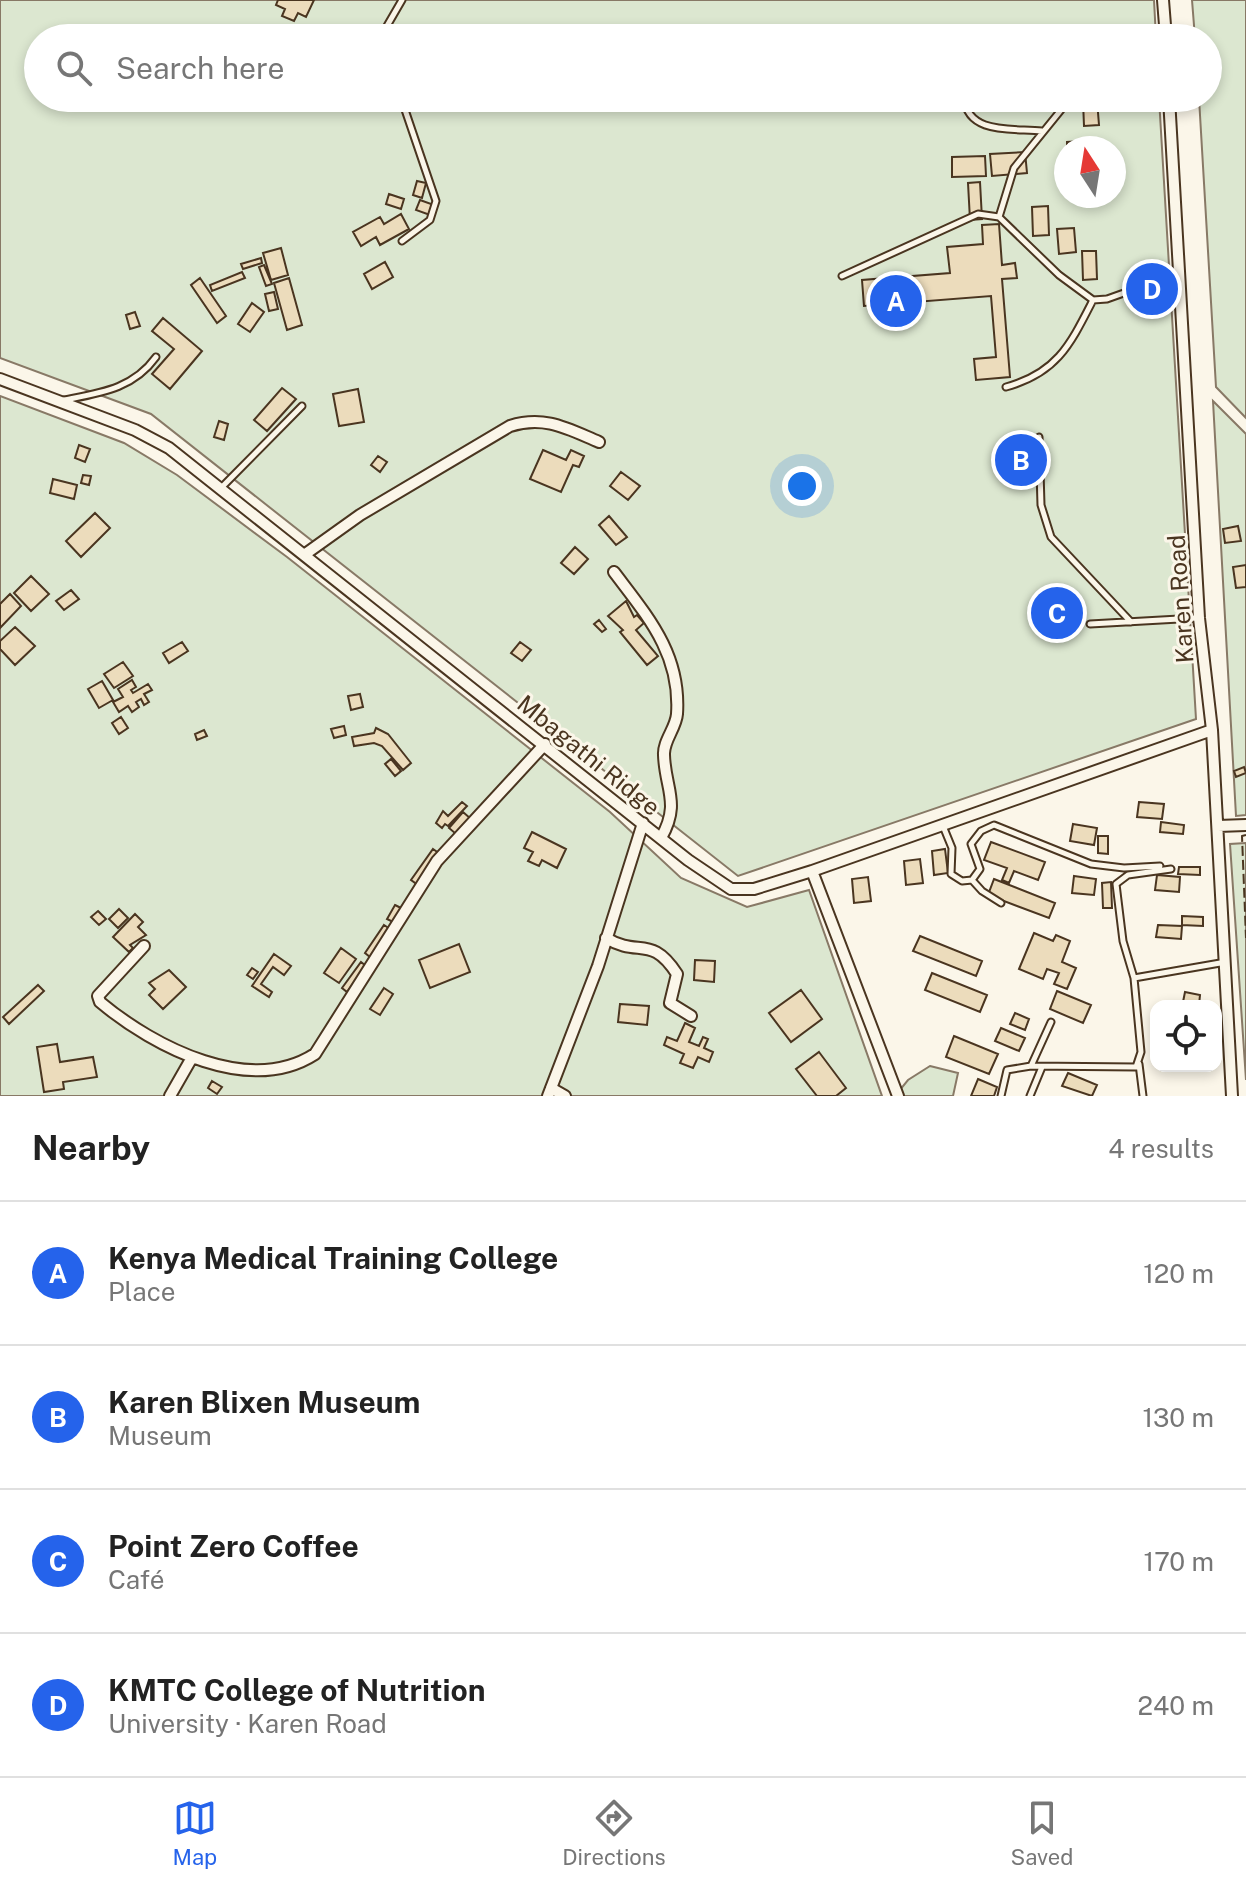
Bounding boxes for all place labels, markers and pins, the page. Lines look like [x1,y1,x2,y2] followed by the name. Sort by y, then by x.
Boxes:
[1126,259,1178,319] pin: D
[870,271,922,331] pin: A
[995,430,1047,490] pin: B
[1031,583,1083,643] pin: C

